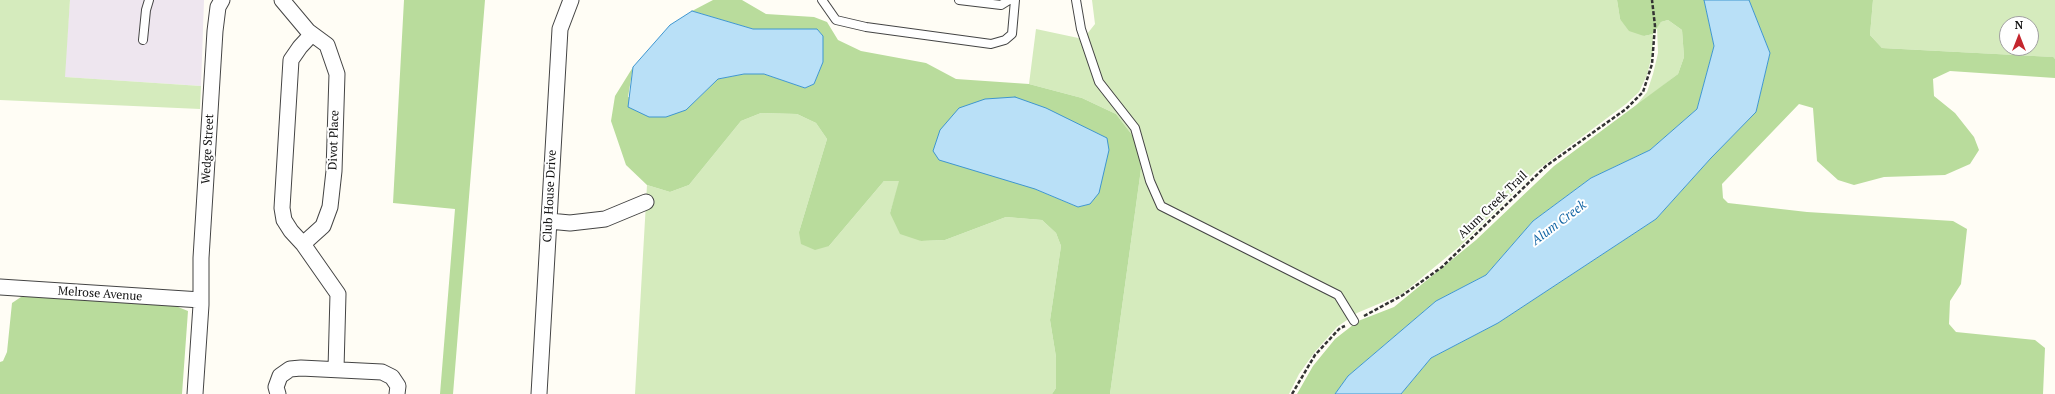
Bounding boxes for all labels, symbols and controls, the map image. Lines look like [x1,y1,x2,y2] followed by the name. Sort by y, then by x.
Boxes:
[1999,16,2039,56] north arrow
[2015,18,2023,32] text: N
[326,110,342,170] street label: Divot Place
[199,113,217,185] street label: Wedge Street
[540,149,560,243] street label: Club House Drive
[1455,168,1531,242] street label: Alum Creek Trail
[1529,197,1589,249] water label: Alum Creek
[57,284,143,304] street label: Melrose Avenue

